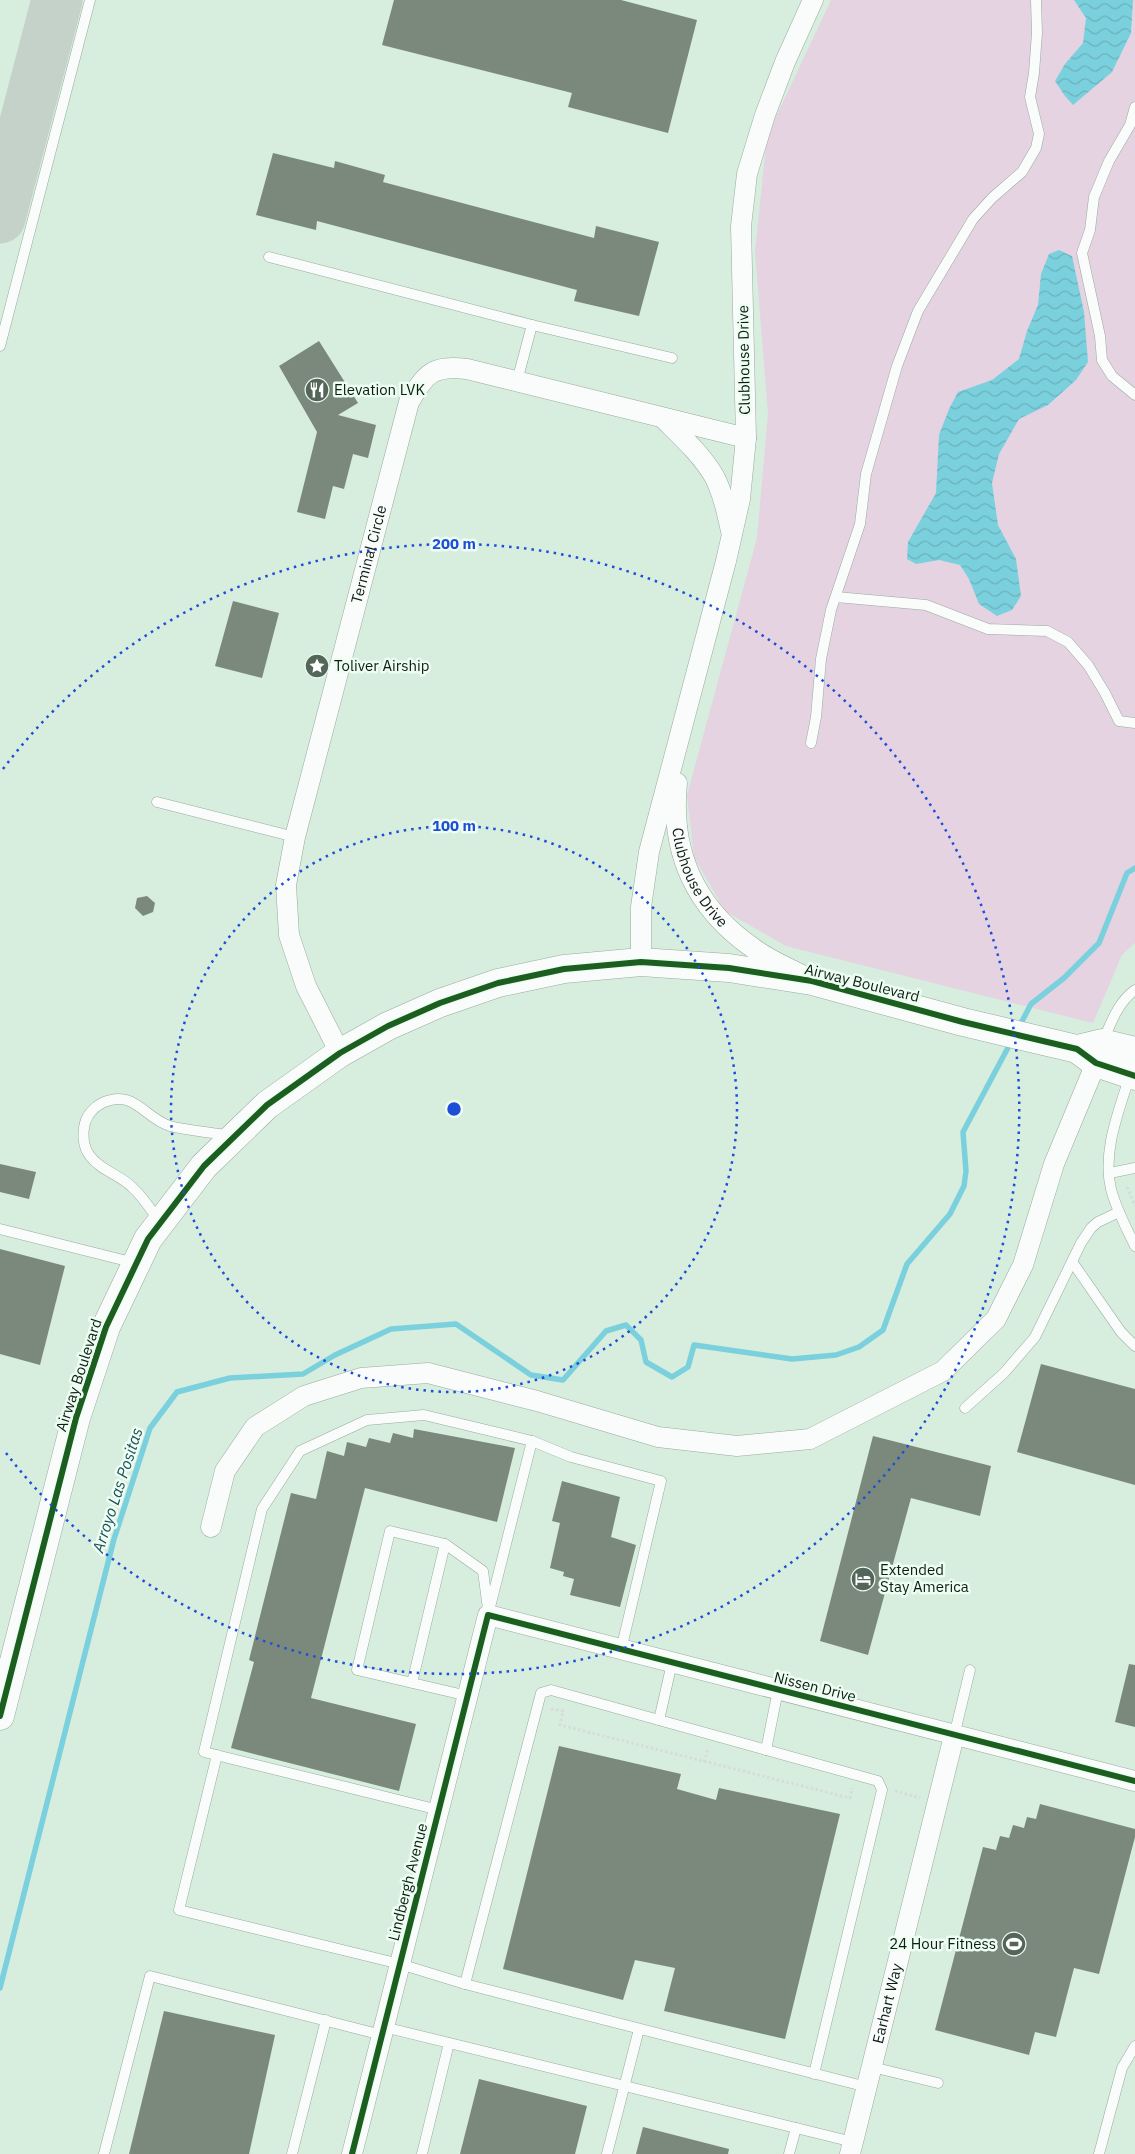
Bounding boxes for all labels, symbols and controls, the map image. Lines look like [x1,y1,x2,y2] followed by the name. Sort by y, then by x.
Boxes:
[733,305,754,415] street label: Clubhouse Drive
[304,377,330,403] restaurant icon: Elevation LVK
[334,380,425,399] place label: Elevation LVK
[347,503,391,605] street label: Terminal Circle
[432,534,476,553] text: 200 m
[304,653,330,679] place icon: Toliver Airship
[334,656,430,675] place label: Toliver Airship
[432,816,476,835] text: 100 m
[668,826,732,931] street label: Clubhouse Drive
[803,959,921,1006] street label: Airway Boulevard
[445,1100,463,1118] centre of rings
[51,1316,106,1434] street label: Airway Boulevard
[87,1425,147,1556] water label: Arroyo Las Positas
[880,1560,969,1596] place label: Extended Stay America
[850,1566,876,1592] hotel icon: Extended Stay America
[772,1667,858,1706] street label: Nissen Drive
[384,1821,431,1943] street label: Lindbergh Avenue
[1001,1931,1027,1957] sports icon: 24 Hour Fitness
[889,1934,996,1953] place label: 24 Hour Fitness
[868,1961,906,2045] street label: Earhart Way

